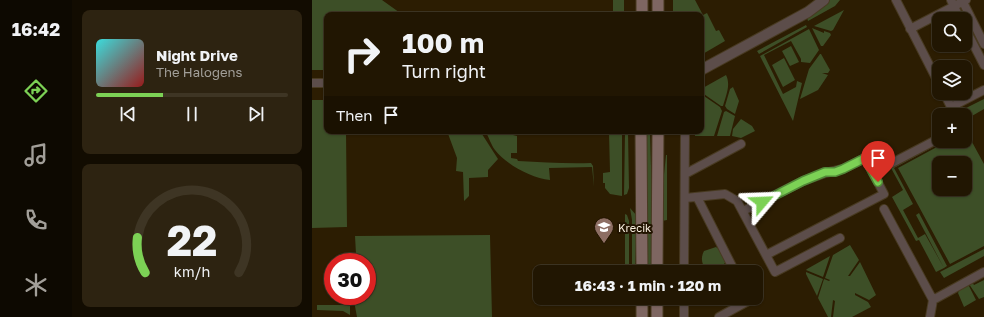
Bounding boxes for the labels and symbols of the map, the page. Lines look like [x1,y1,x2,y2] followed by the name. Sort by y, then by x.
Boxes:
[861,141,895,182] pin
[741,181,783,223] position arrow
[593,216,615,244] school or university icon: Krecik
[618,221,651,234] place label: Krecik
[324,253,376,305] speed limit sign: 30

